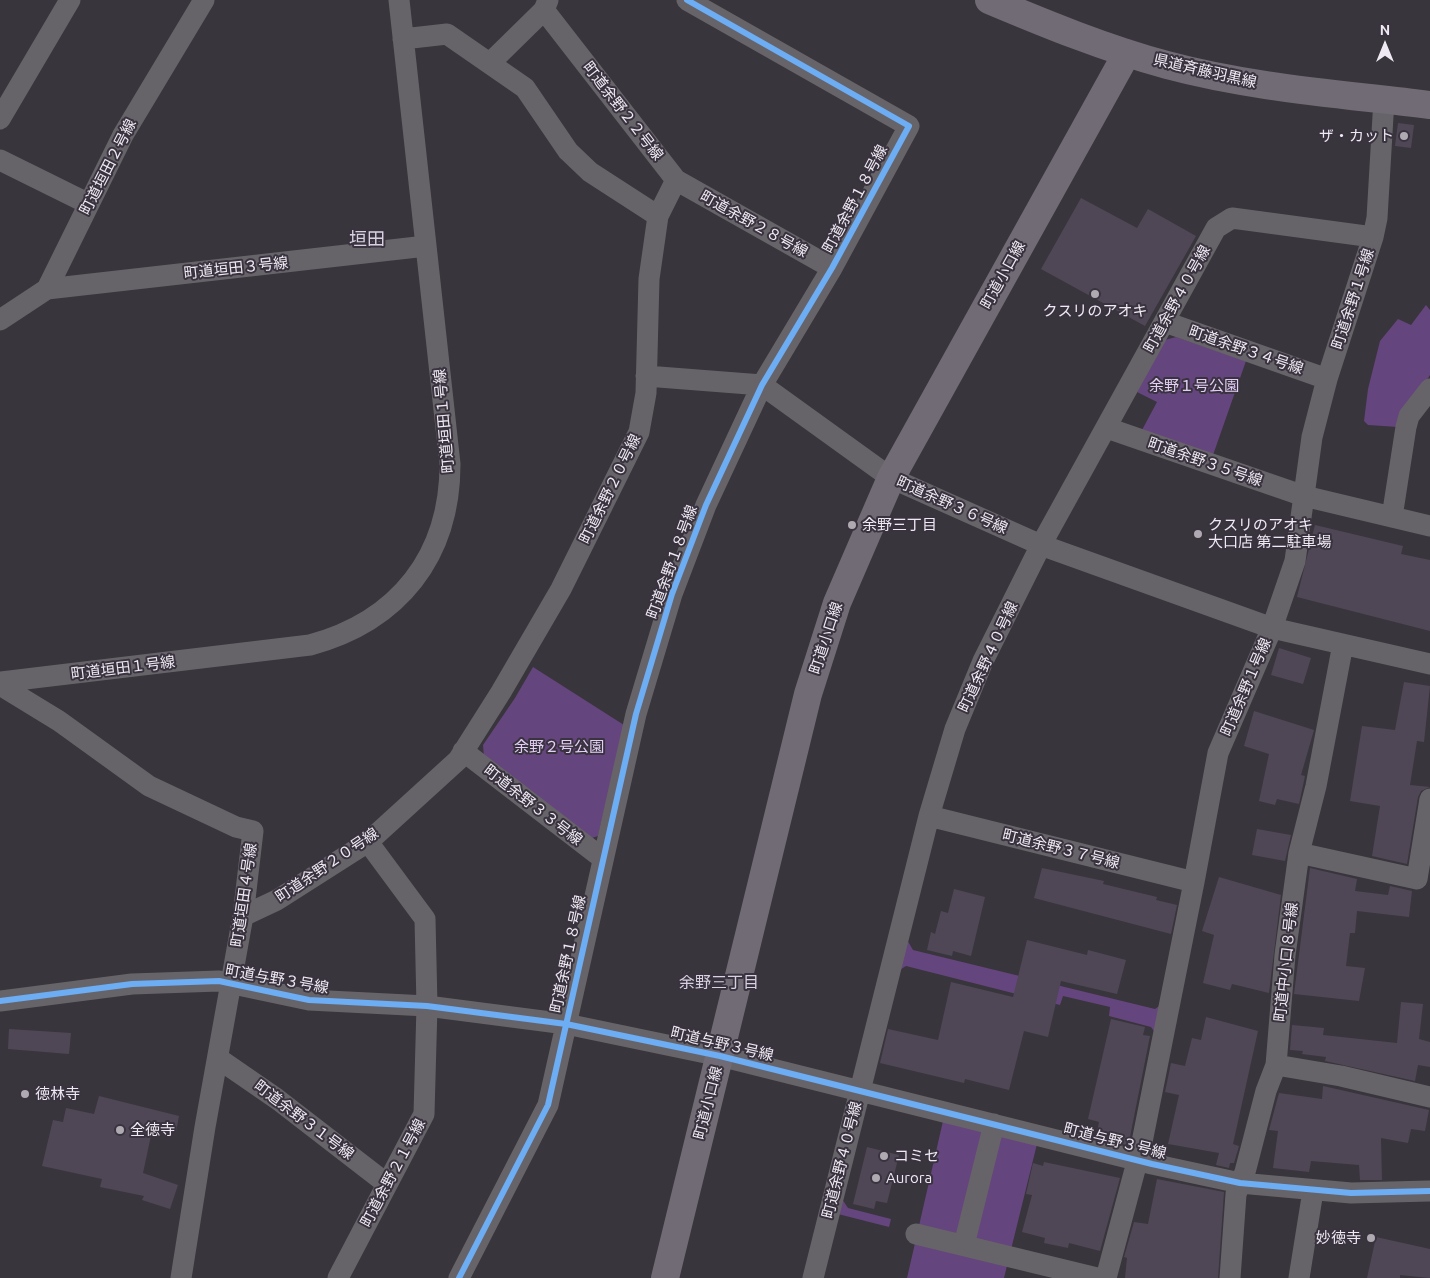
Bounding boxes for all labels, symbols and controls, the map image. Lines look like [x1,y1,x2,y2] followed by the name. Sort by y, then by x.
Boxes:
[1360,20,1410,70] north arrow
[1380,22,1390,38] text: N
[1152,50,1258,92] street label: 県道斉藤羽黒線
[579,58,667,164] street label: 町道余野２２号線
[76,116,140,218] street label: 町道垣田２号線
[1319,127,1394,145] place label: ザ・カット
[1398,130,1410,142] marker: ザ・カット
[819,142,891,256] street label: 町道余野１８号線
[697,187,811,261] street label: 町道余野２８号線
[349,228,385,250] district label: 垣田
[977,238,1029,312] street label: 町道小口線
[1140,242,1214,356] street label: 町道余野４０号線
[1328,246,1378,352] street label: 町道余野１号線
[183,254,289,282] street label: 町道垣田３号線
[1089,288,1101,300] marker: クスリのアオキ
[1043,302,1147,320] place label: クスリのアオキ
[1186,322,1306,378] street label: 町道余野３４号線
[430,368,458,474] street label: 町道垣田１号線
[1149,377,1239,395] park label: 余野１号公園
[576,431,644,547] street label: 町道余野２０号線
[1145,434,1265,490] street label: 町道余野３５号線
[894,472,1010,538] street label: 町道余野３６号線
[643,503,701,621] street label: 町道余野１８号線
[862,516,937,534] place label: 余野三丁目
[1208,516,1331,551] place label: クスリのアオキ 大口店 第二駐車場
[846,519,858,531] marker: 余野三丁目
[1192,528,1204,540] marker: クスリのアオキ 大口店 第二駐車場
[954,599,1022,715] street label: 町道余野４０号線
[806,600,846,676] street label: 町道小口線
[1217,635,1275,739] street label: 町道余野１号線
[70,653,176,683] street label: 町道垣田１号線
[514,738,604,756] park label: 余野２号公園
[480,761,586,849] street label: 町道余野３３号線
[272,824,382,906] street label: 町道余野２０号線
[1001,826,1121,872] street label: 町道余野３７号線
[228,842,260,948] street label: 町道垣田４号線
[547,893,589,1015] street label: 町道余野１８号線
[1271,901,1301,1023] street label: 町道中小口８号線
[224,961,330,997] street label: 町道与野３号線
[679,973,759,993] district label: 余野三丁目
[669,1023,775,1065] street label: 町道与野３号線
[690,1064,726,1142] street label: 町道小口線
[251,1077,357,1163] street label: 町道余野３１号線
[35,1085,80,1103] place label: 徳林寺
[19,1088,31,1100] marker: 徳林寺
[819,1100,865,1220] street label: 町道余野４０号線
[357,1116,429,1230] street label: 町道余野２１号線
[1062,1120,1168,1162] street label: 町道与野３号線
[130,1121,175,1139] place label: 全徳寺
[114,1124,126,1136] marker: 全徳寺
[894,1147,939,1165] place label: コミセ
[878,1150,890,1162] marker: コミセ
[886,1169,932,1187] place label: Aurora
[870,1172,882,1184] marker: Aurora
[1316,1229,1361,1247] place label: 妙徳寺
[1365,1232,1377,1244] marker: 妙徳寺

